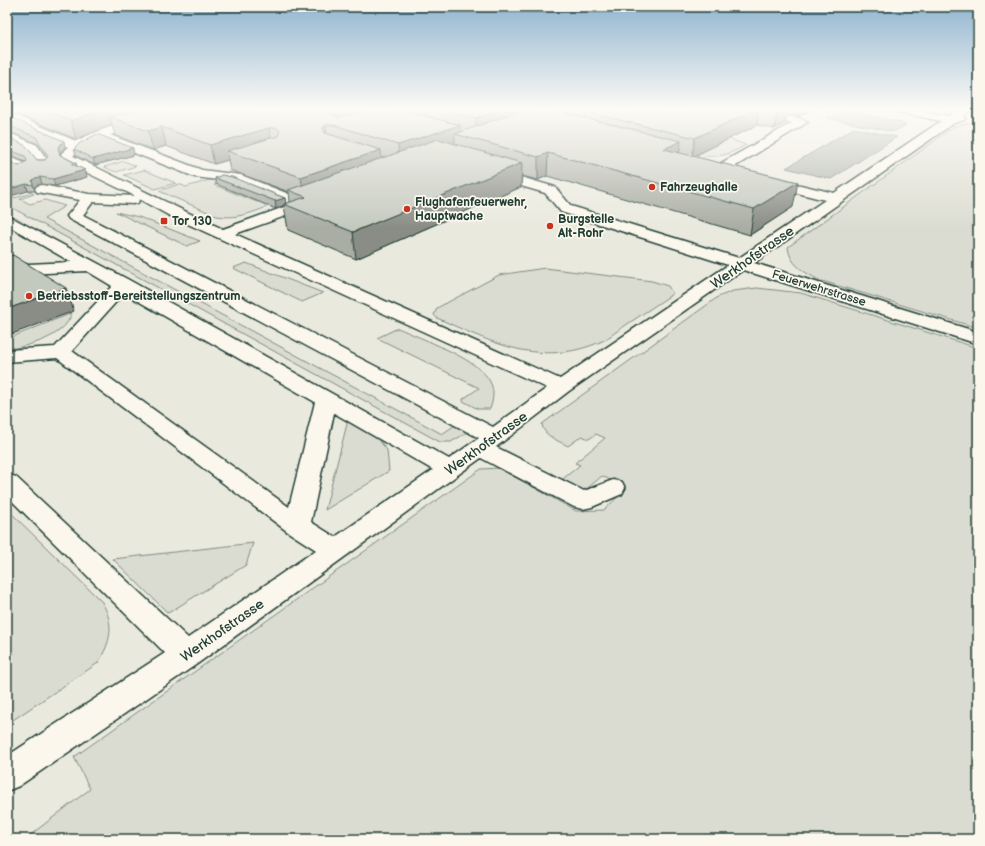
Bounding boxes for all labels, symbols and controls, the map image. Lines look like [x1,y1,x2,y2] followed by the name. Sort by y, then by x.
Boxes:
[660,180,738,195] place label: Fahrzeughalle
[647,182,657,192] marker: Fahrzeughalle
[415,195,528,224] place label: Flughafenfeuerwehr, Hauptwache
[402,204,412,214] marker: Flughafenfeuerwehr, Hauptwache
[557,212,614,241] place label: Burgstelle Alt-Rohr
[172,214,212,229] place label: Tor 130
[159,216,169,226] marker: Tor 130
[545,221,555,231] marker: Burgstelle Alt-Rohr
[707,222,797,292] street label: Werkhofstrasse
[770,267,868,310] street label: Feuerwehrstrasse
[37,289,241,304] place label: Betriebsstoff-Bereitstellungszentrum
[24,291,34,301] marker: Betriebsstoff-Bereitstellungszentrum
[442,408,531,479] street label: Werkhofstrasse
[177,595,267,665] street label: Werkhofstrasse

